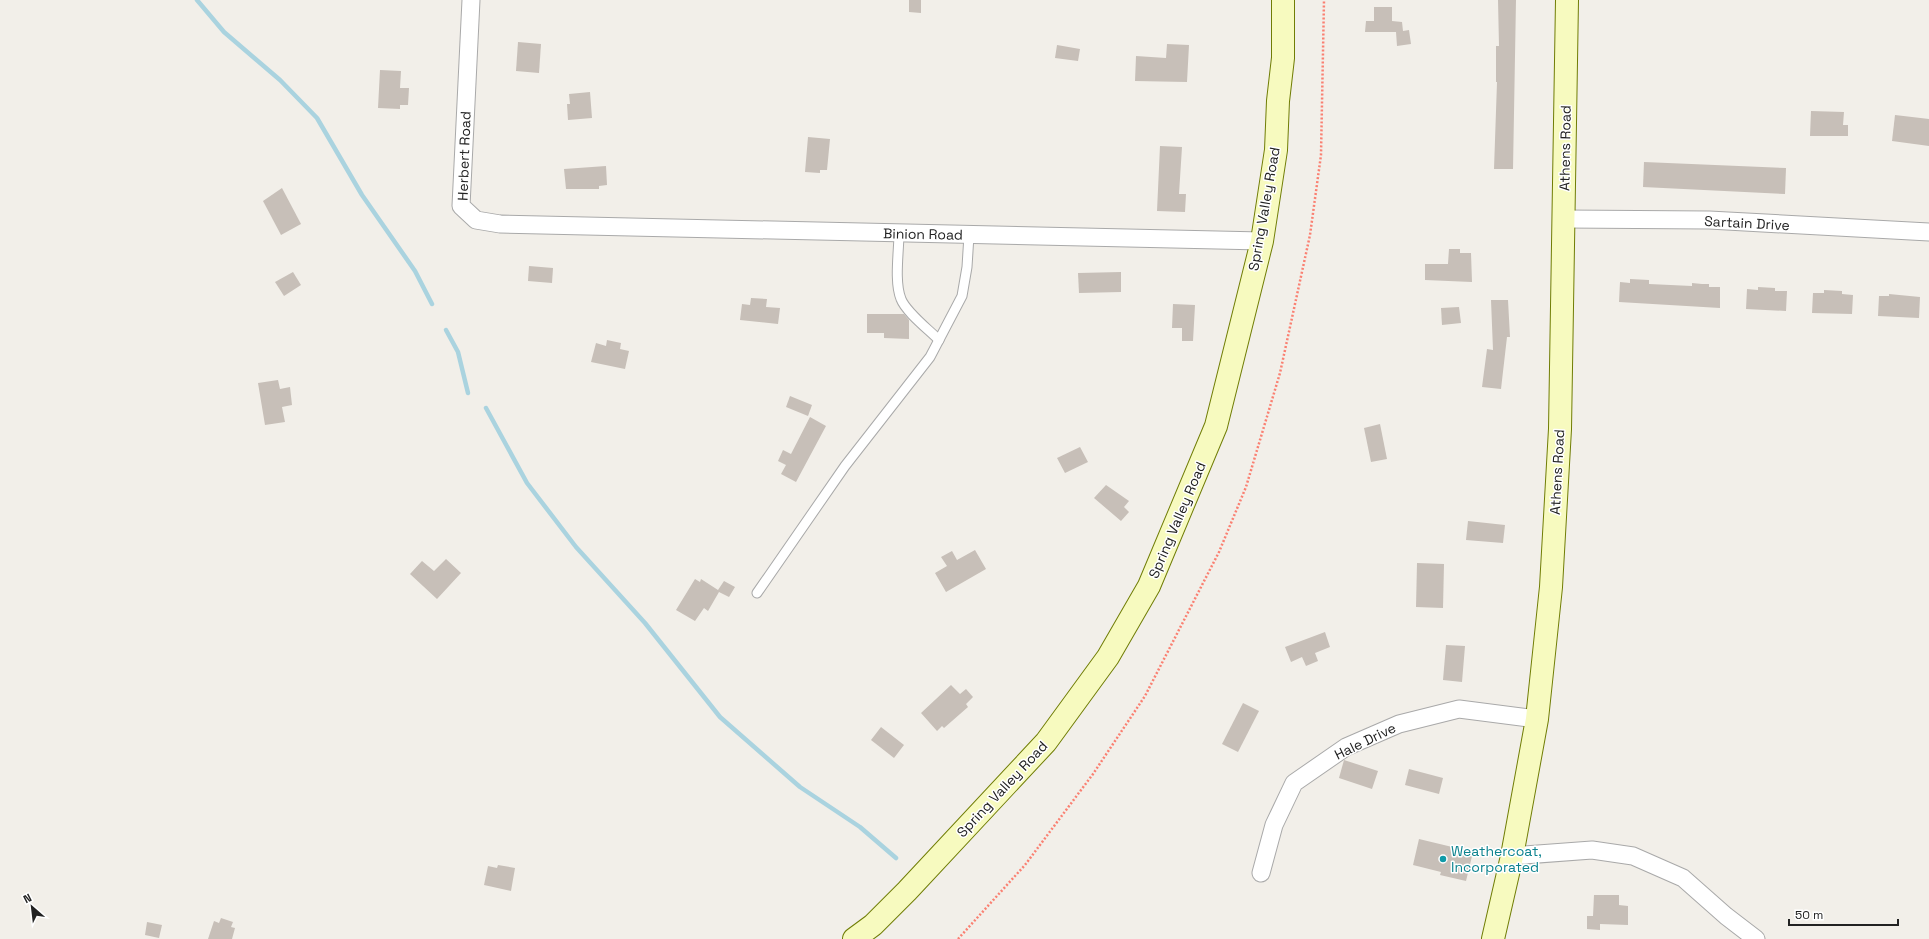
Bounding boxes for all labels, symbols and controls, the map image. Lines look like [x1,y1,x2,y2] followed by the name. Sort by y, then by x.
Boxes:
[1555,105,1575,191] street label: Athens Road
[453,111,475,201] street label: Herbert Road
[1244,146,1284,272] street label: Spring Valley Road
[1704,212,1790,234] street label: Sartain Drive
[883,224,963,244] street label: Binion Road
[1546,429,1568,515] street label: Athens Road
[1144,459,1210,581] street label: Spring Valley Road
[1331,718,1399,764] street label: Hale Drive
[953,737,1051,841] street label: Spring Valley Road
[1451,842,1542,876] place label: Weathercoat, Incorporated
[1438,854,1448,864] marker: Weathercoat, Incorporated
[12,887,52,927] north arrow
[21,890,34,906] text: N
[1789,901,1898,927] scale bar
[1795,907,1823,923] text: 50 m

